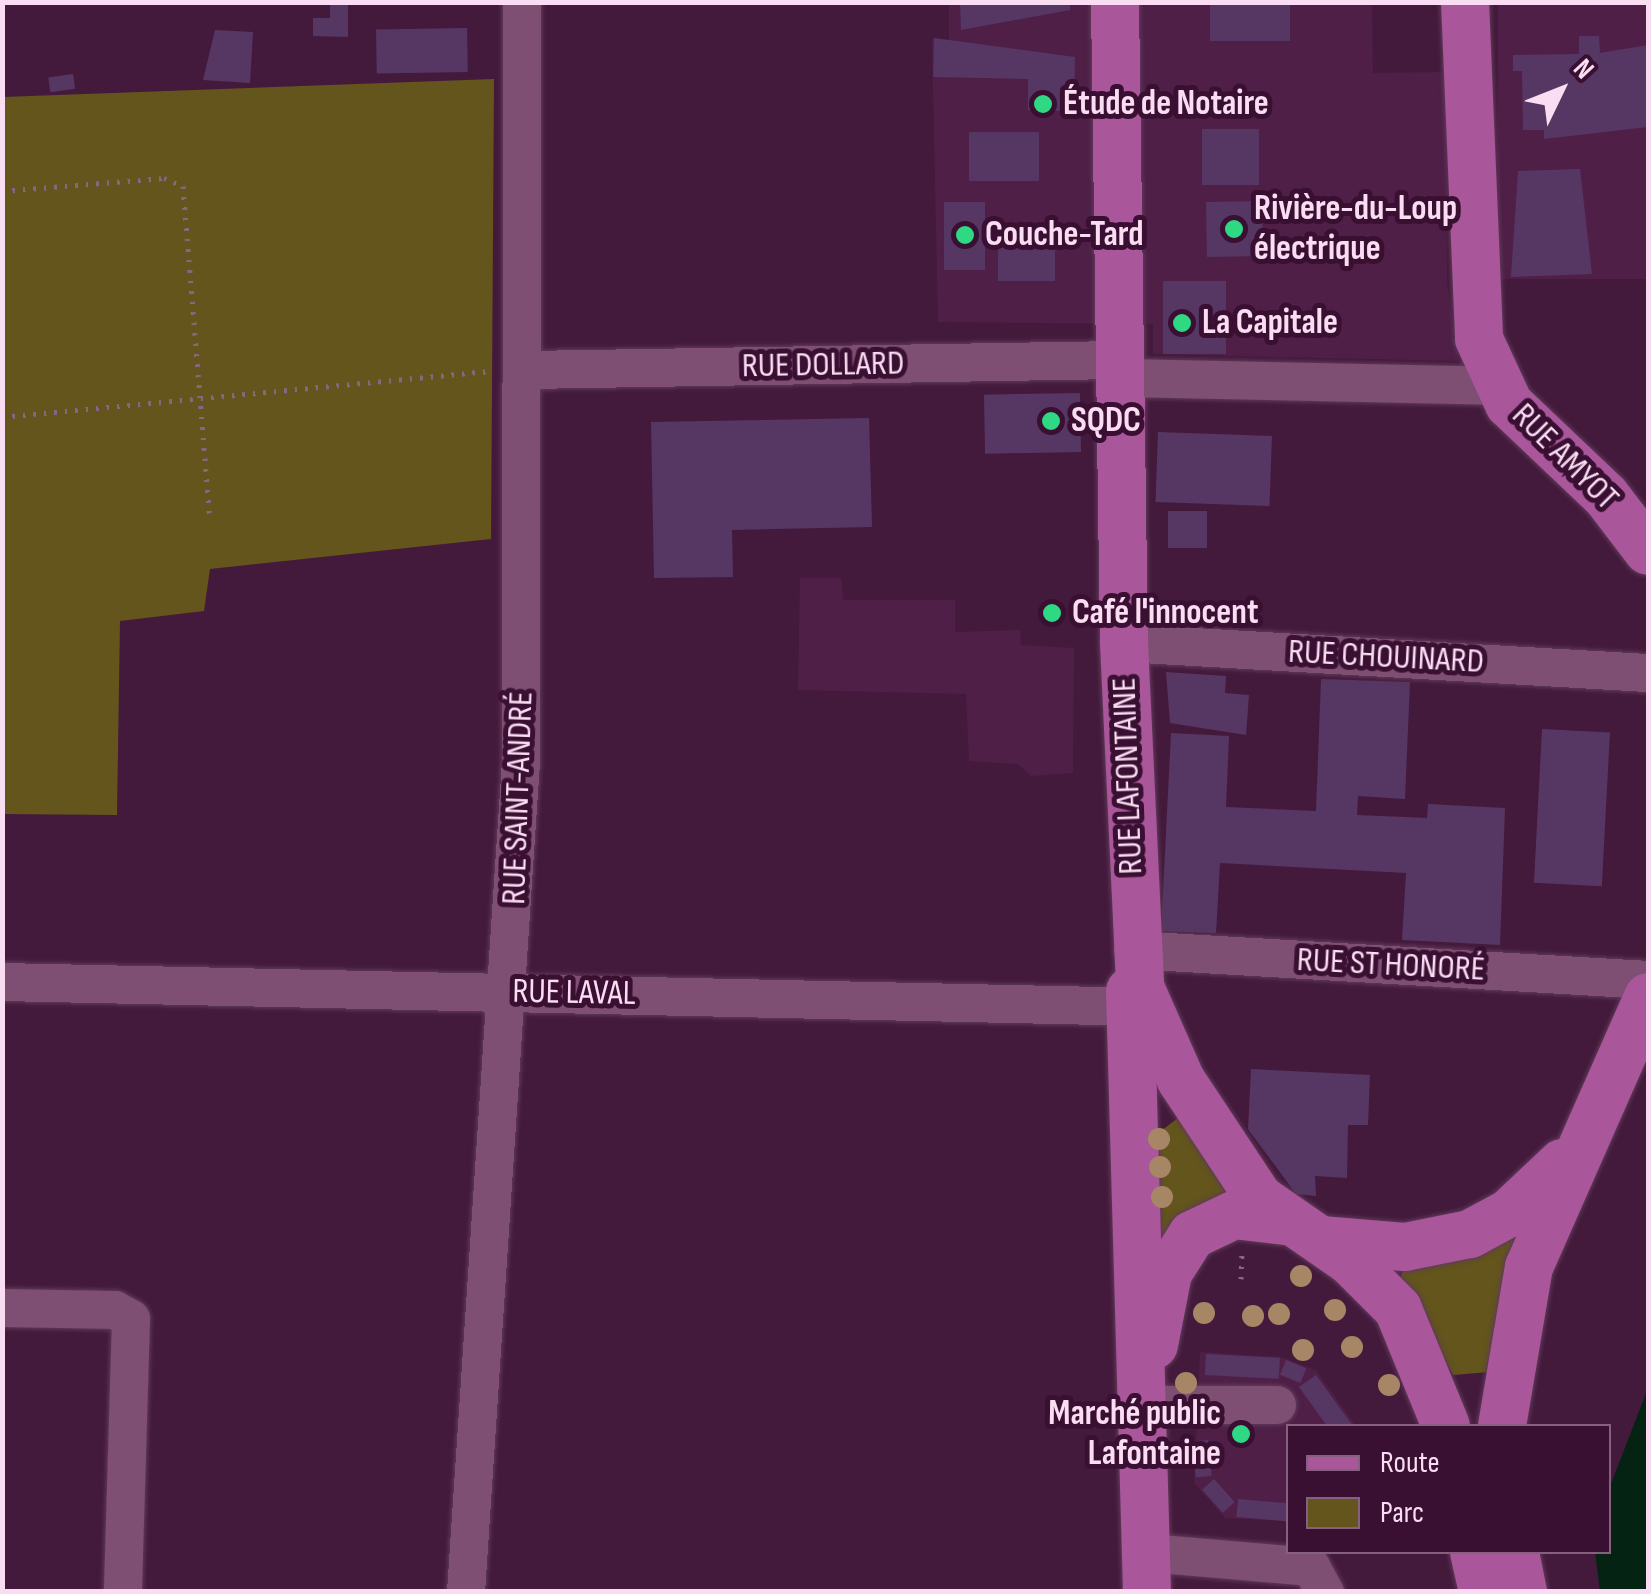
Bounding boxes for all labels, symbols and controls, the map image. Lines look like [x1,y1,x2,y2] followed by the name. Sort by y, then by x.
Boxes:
[1511,40,1611,140] north arrow
[1566,52,1600,86] text: N
[1063,83,1269,125] place label: Étude de Notaire
[1032,93,1054,115] marker: Étude de Notaire
[1254,188,1457,270] place label: Rivière-du-Loup électrique
[985,214,1143,256] place label: Couche-Tard
[1223,218,1245,240] marker: Rivière-du-Loup électrique
[954,224,976,246] marker: Couche-Tard
[1202,302,1338,344] place label: La Capitale
[1171,312,1193,334] marker: La Capitale
[741,343,905,387] street label: RUE DOLLARD
[1503,395,1627,519] street label: RUE AMYOT
[1071,400,1141,442] place label: SQDC
[1040,410,1062,432] marker: SQDC
[1072,592,1259,634] place label: Café l'innocent
[1041,602,1063,624] marker: Café l'innocent
[1287,631,1485,683] street label: RUE CHOUINARD
[1104,677,1152,875] street label: RUE LAFONTAINE
[493,691,543,905] street label: RUE SAINT-ANDRÉ
[1296,939,1486,991] street label: RUE ST HONORÉ
[512,971,636,1015] street label: RUE LAVAL
[1048,1393,1221,1475] place label: Marché public Lafontaine
[1230,1423,1252,1445] marker: Marché public Lafontaine
[1286,1424,1611,1554] legend
[1380,1445,1439,1481] text: Route
[1380,1495,1424,1531] text: Parc

